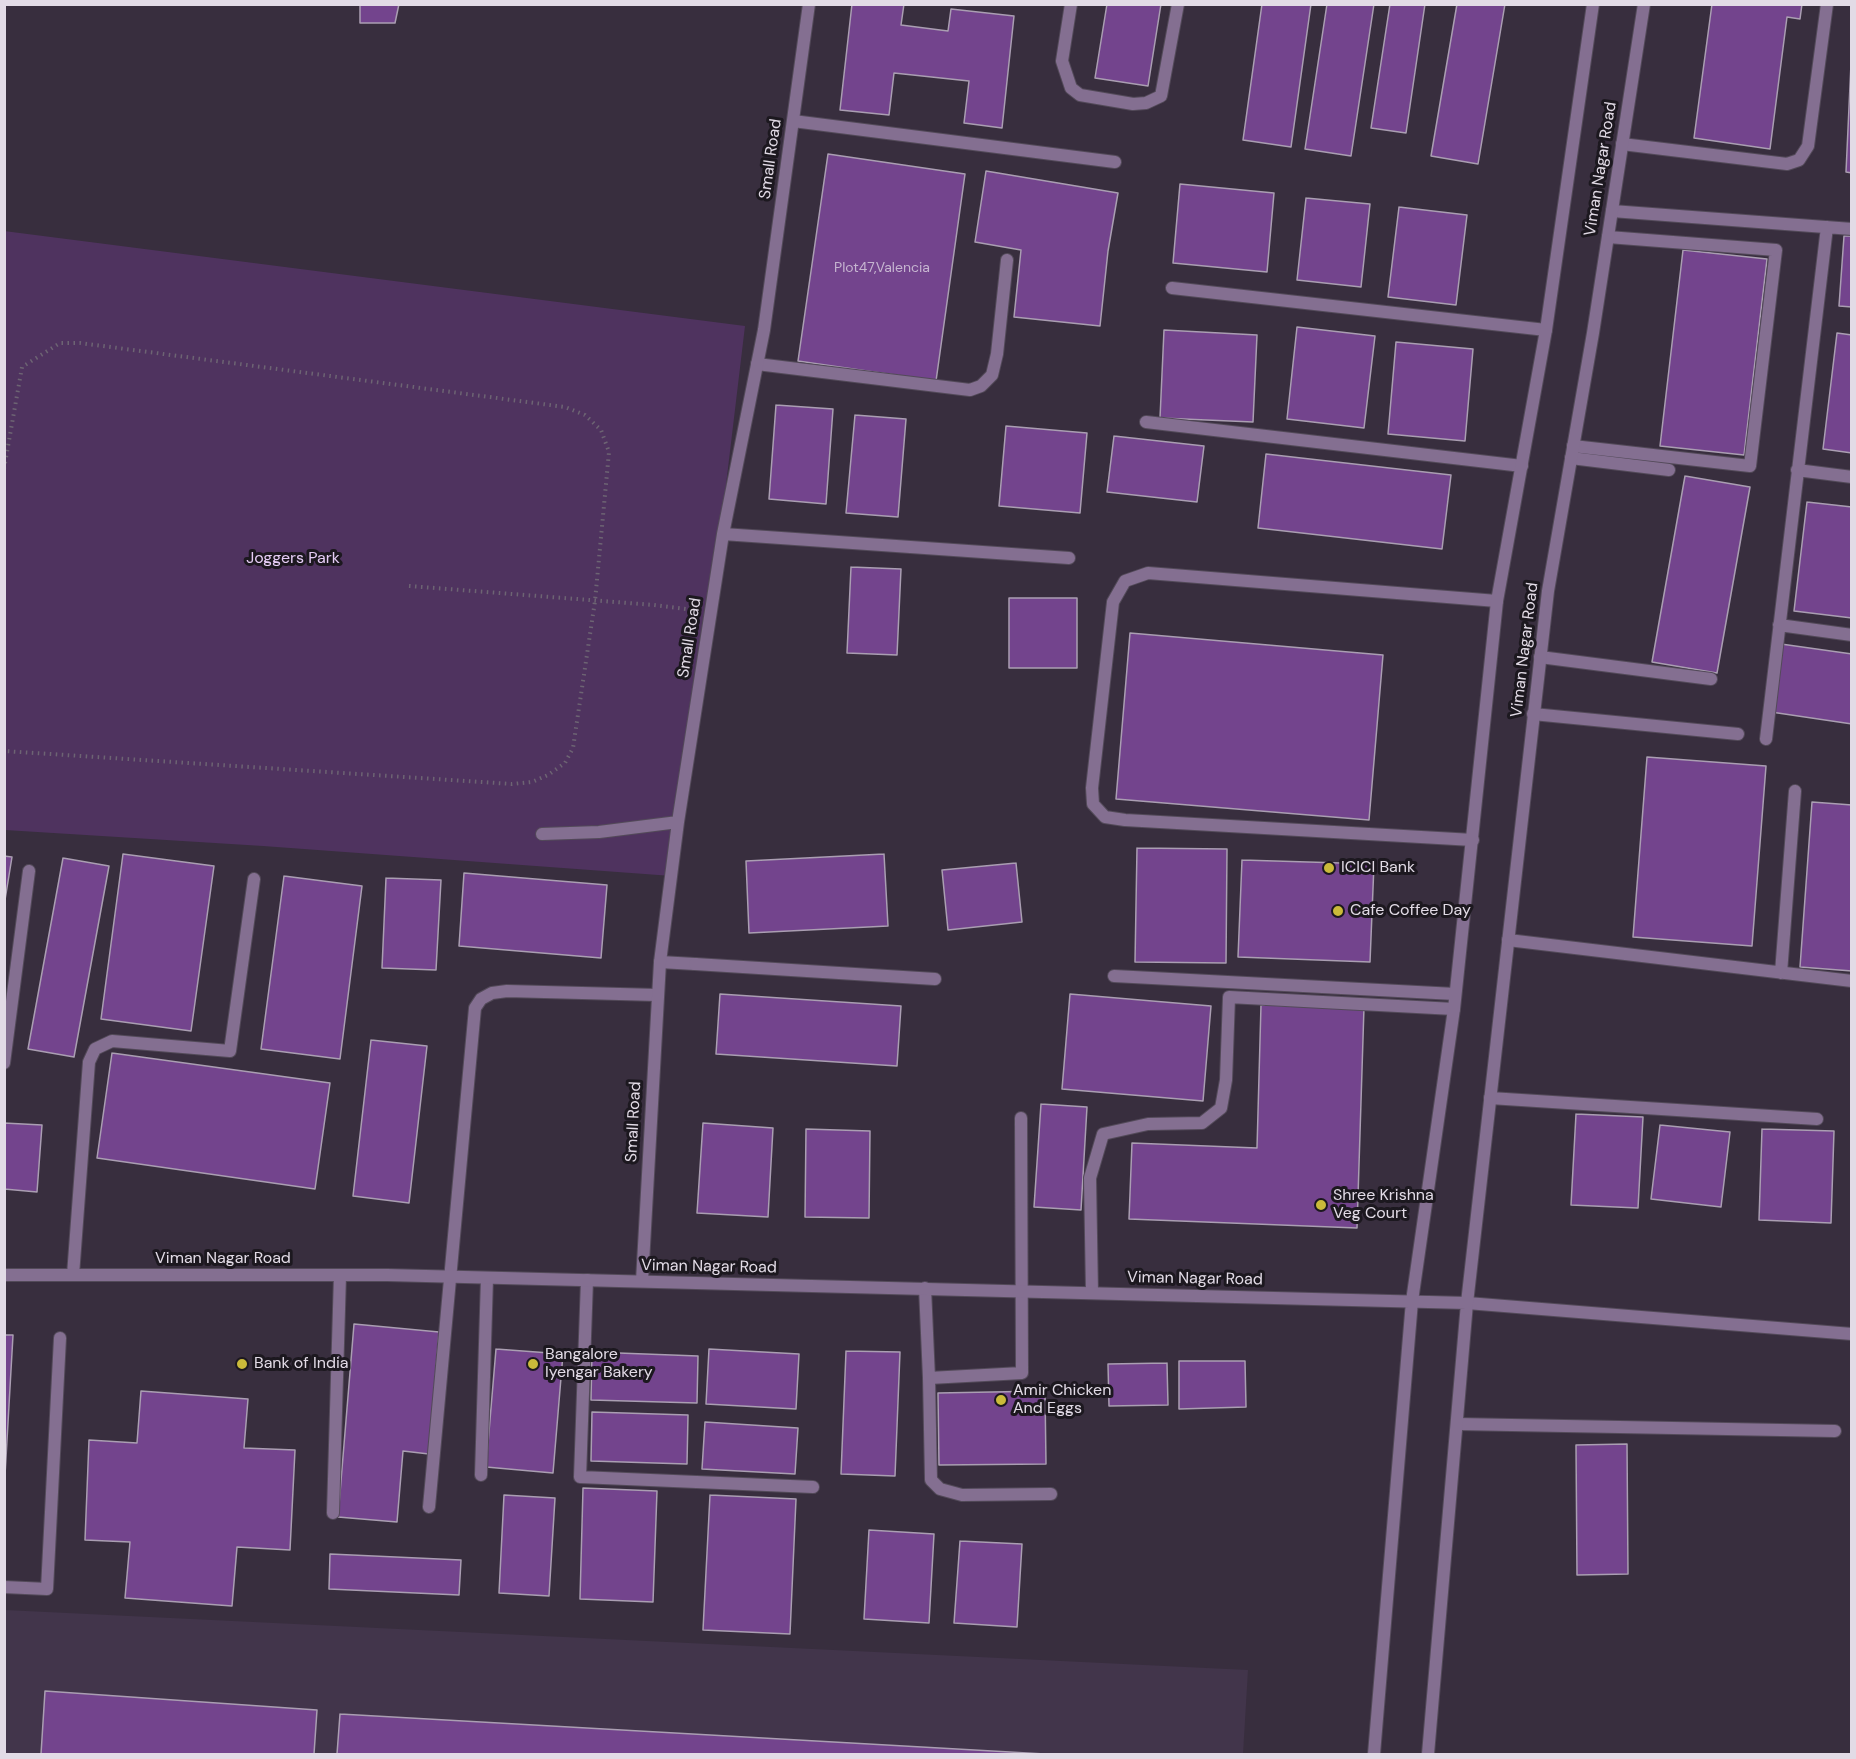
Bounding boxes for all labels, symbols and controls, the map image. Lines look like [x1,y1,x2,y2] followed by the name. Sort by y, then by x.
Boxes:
[1581,100,1621,238] street label: Viman Nagar Road
[756,118,786,200] street label: Small Road
[834,260,930,276] house number: Plot47,Valencia
[246,549,340,569] park label: Joggers Park
[1507,581,1543,719] street label: Viman Nagar Road
[674,597,706,679] street label: Small Road
[1341,858,1415,878] place label: ICICI Bank
[1322,861,1336,875] marker: ICICI Bank
[1350,901,1471,921] place label: Cafe Coffee Day
[1331,904,1345,918] marker: Cafe Coffee Day
[622,1081,646,1163] street label: Small Road
[1333,1186,1434,1224] place label: Shree Krishna Veg Court
[1314,1198,1328,1212] marker: Shree Krishna Veg Court
[155,1249,291,1269] street label: Viman Nagar Road
[641,1256,777,1278] street label: Viman Nagar Road
[1127,1268,1263,1290] street label: Viman Nagar Road
[545,1345,653,1383] place label: Bangalore Iyengar Bakery
[254,1354,349,1374] place label: Bank of India
[235,1357,249,1371] marker: Bank of India
[526,1357,540,1371] marker: Bangalore Iyengar Bakery
[1013,1381,1111,1419] place label: Amir Chicken And Eggs
[994,1393,1008,1407] marker: Amir Chicken And Eggs

